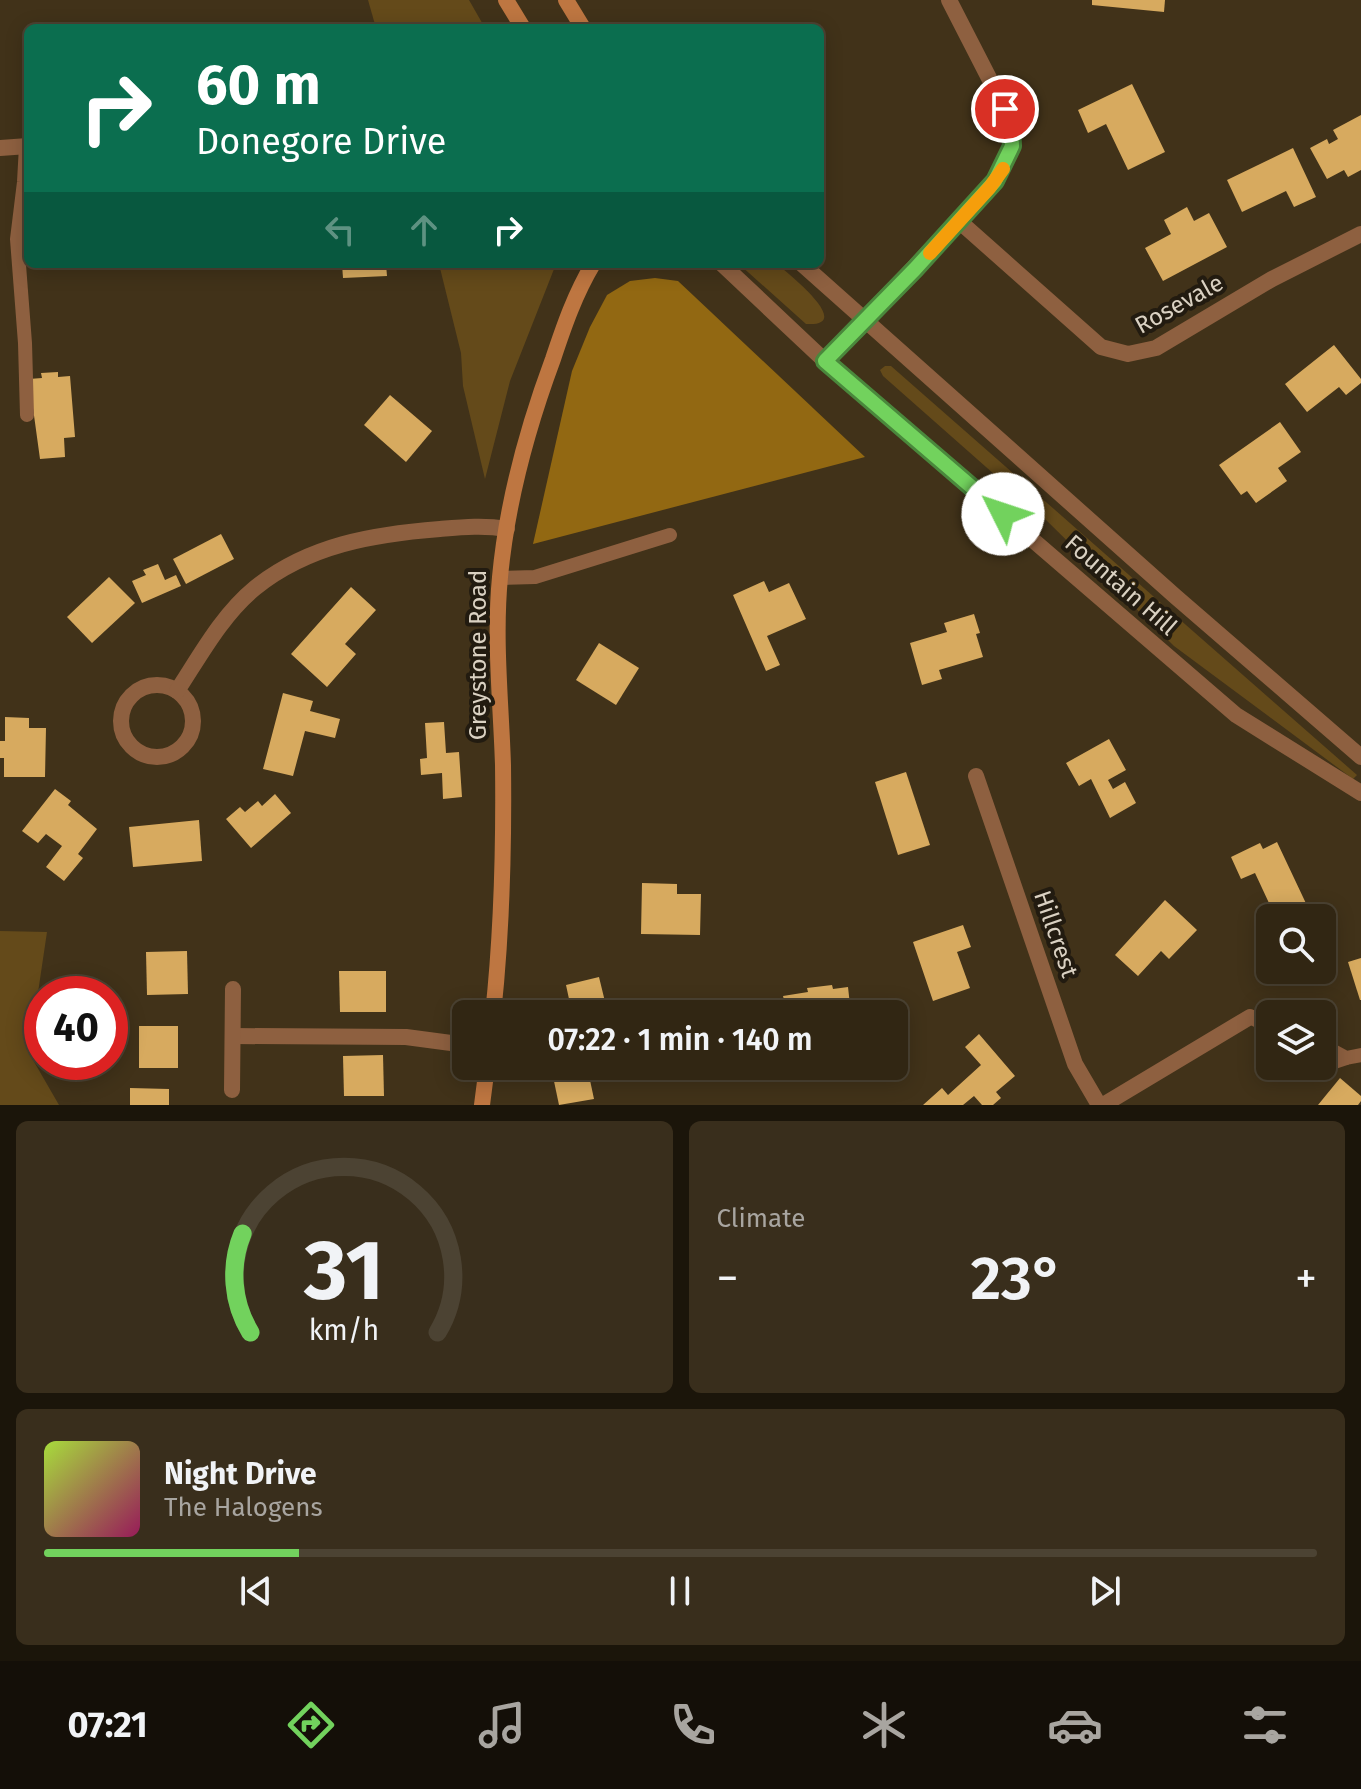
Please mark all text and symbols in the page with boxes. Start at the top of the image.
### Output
text: 60 m [196,52,321,119]
icon: right [64,56,168,160]
pin [971,75,1039,143]
icon: arrive [983,87,1027,131]
text: Donegore Drive [196,120,447,164]
icon: left [318,208,362,252]
icon: ahead [402,208,446,252]
icon: right [486,208,530,252]
street label: Rosevale [1130,268,1228,340]
position arrow [961,472,1045,556]
street label: Fountain Hill [1059,529,1183,641]
street label: Greystone Road [464,570,492,740]
street label: Hillcrest [1028,887,1084,981]
map controls [1256,904,1336,1080]
button: search [1256,904,1336,984]
speed limit sign: 40 [24,976,128,1080]
button: layers [1256,1000,1336,1080]
text: 07:22 · 1 min · 140 m [547,1022,813,1058]
text: Climate [717,1203,805,1234]
text: 31 [303,1221,384,1321]
text: 23° [970,1243,1063,1315]
text: − [717,1252,739,1305]
text: + [1295,1252,1317,1305]
text: km/h [309,1313,380,1348]
text: Night Drive [164,1456,317,1492]
text: The Halogens [164,1492,323,1523]
icon: previous [234,1569,278,1613]
icon: pause [658,1569,702,1613]
icon: next [1083,1569,1127,1613]
icon: directions [283,1697,339,1753]
icon: music [474,1697,530,1753]
icon: phone [665,1697,721,1753]
icon: climate [856,1697,912,1753]
icon: car [1047,1697,1103,1753]
icon: filters [1237,1697,1293,1753]
text: 07:21 [67,1703,148,1747]

